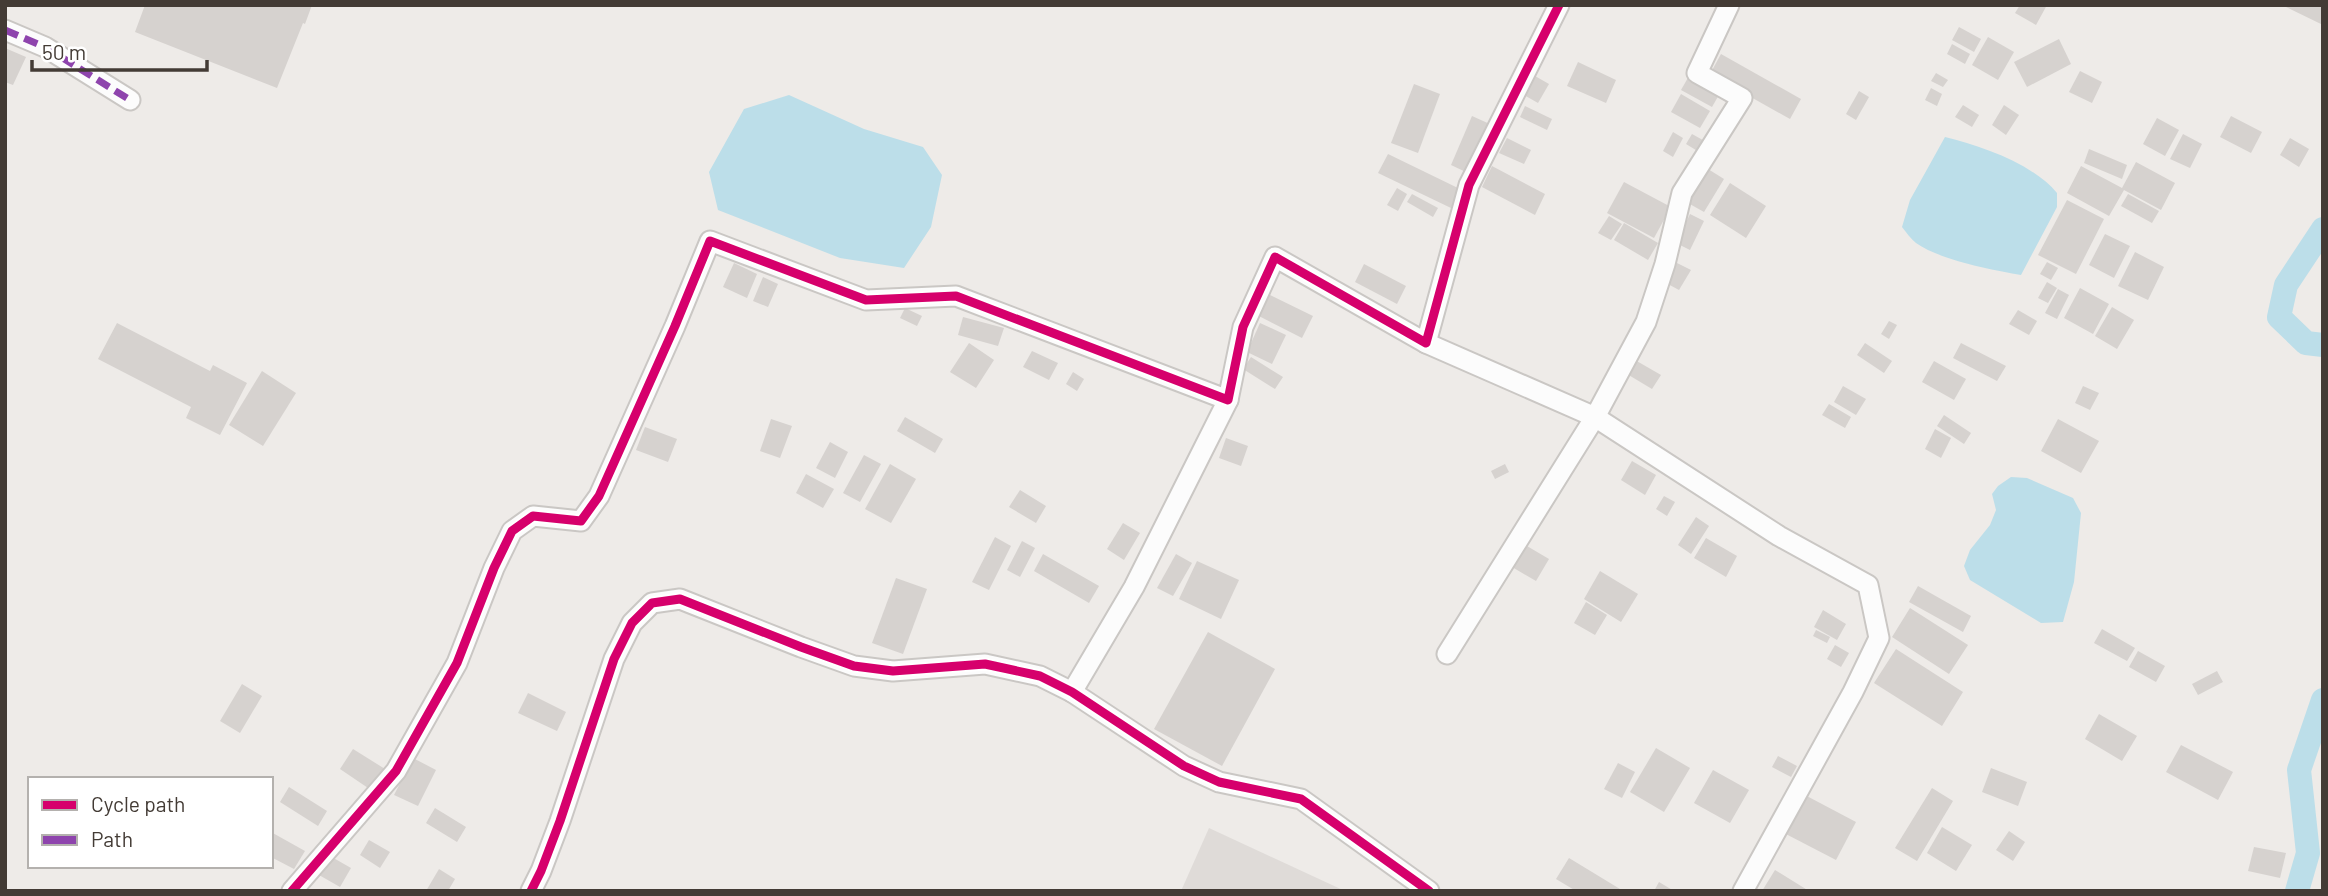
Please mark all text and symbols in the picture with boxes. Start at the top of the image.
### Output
scale bar [32,28,206,72]
text: 50 m [42,39,86,64]
legend [28,777,273,868]
text: Cycle path [91,791,185,816]
text: Path [91,826,133,851]

